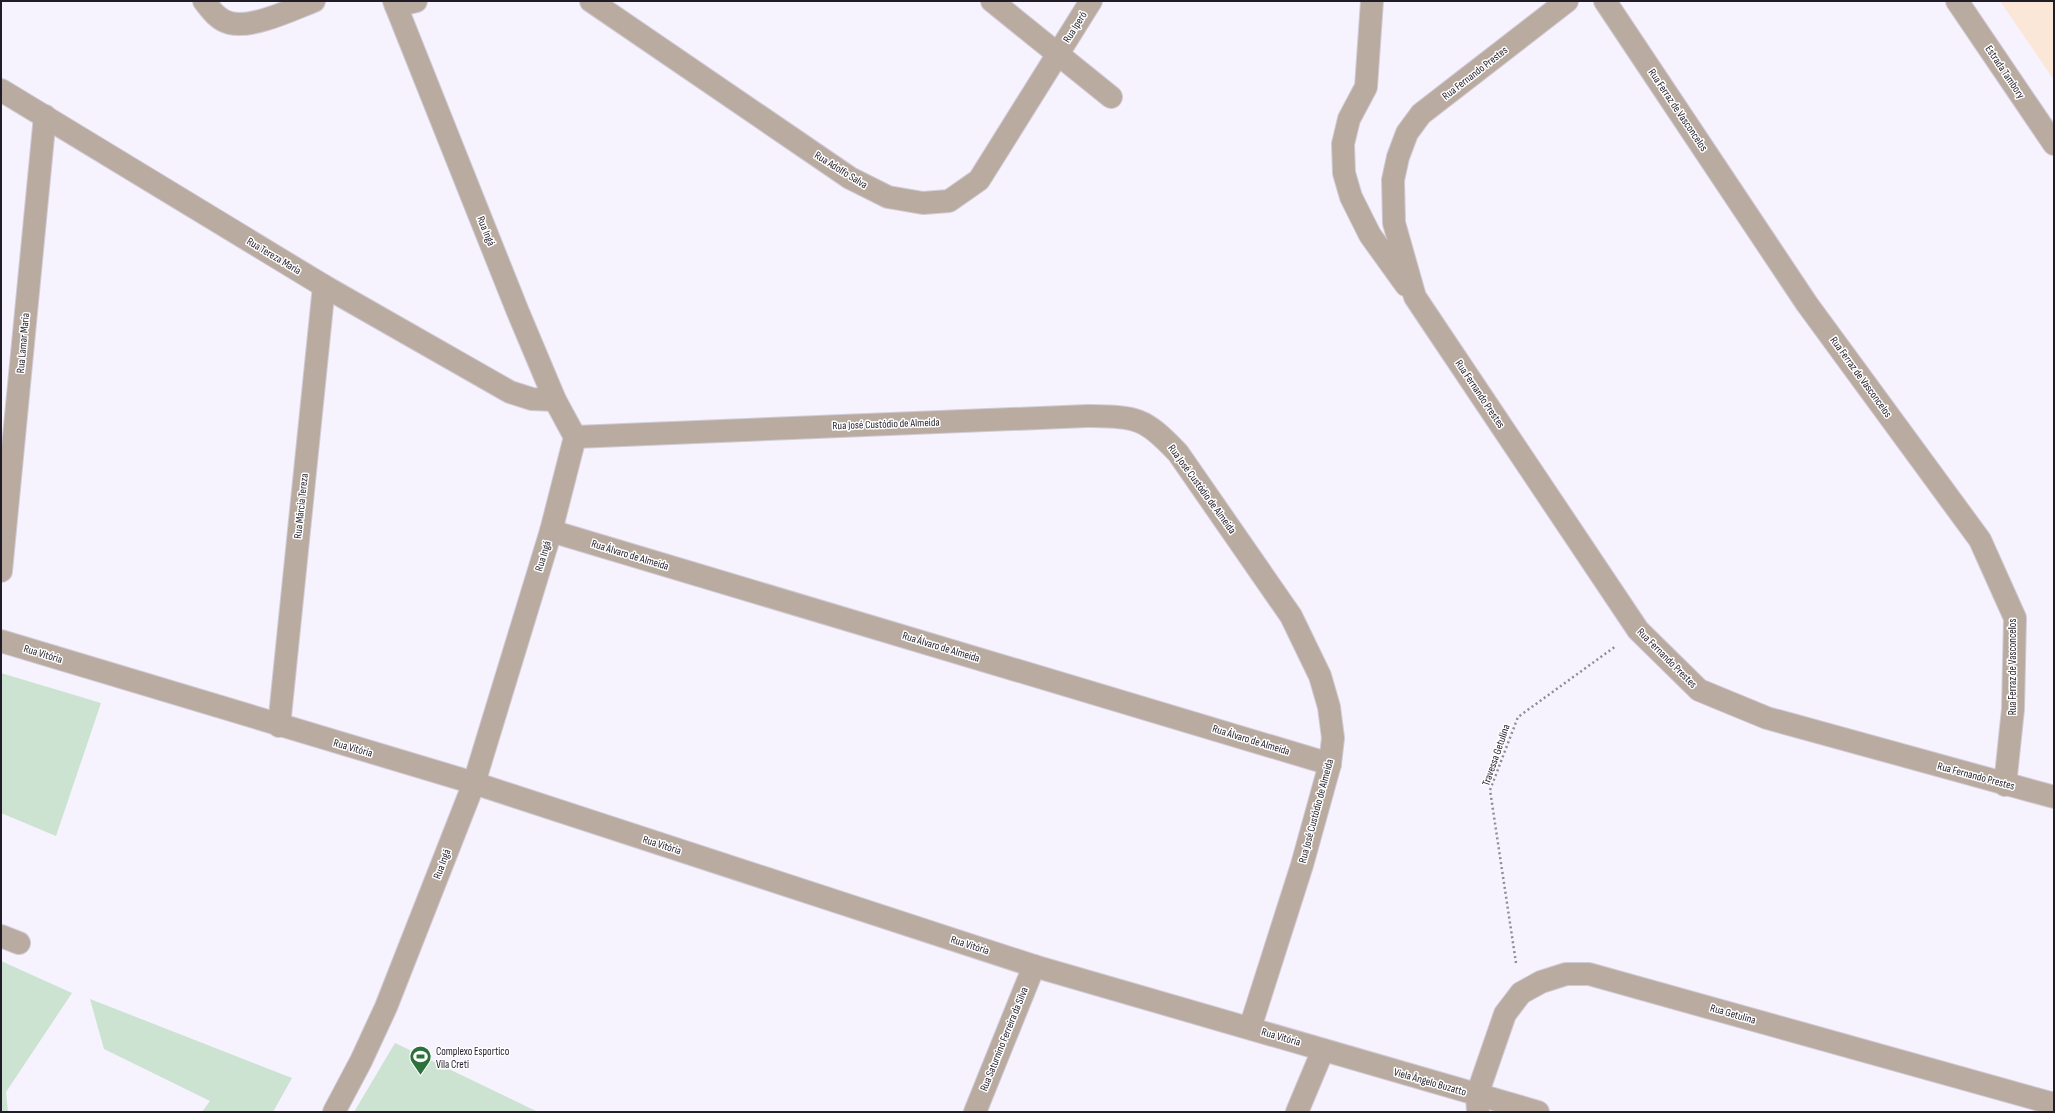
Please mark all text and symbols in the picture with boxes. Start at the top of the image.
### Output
street label: Rua Iperó [1060,9,1090,45]
street label: Rua Fernando Prestes [1440,43,1510,103]
street label: Estrada Tambory [1982,43,2028,102]
street label: Rua Ferraz de Vasconcelos [1646,66,1710,154]
street label: Rua Adolfo Salva [812,149,870,191]
street label: Rua Ingá [474,214,498,248]
street label: Rua Tereza Maria [244,235,304,277]
street label: Rua Lamar Maria [14,312,32,374]
street label: Rua Ferraz de Vasconcelos [1827,334,1895,420]
street label: Rua Fernando Prestes [1452,357,1508,431]
street label: Rua José Custódio de Almeida [832,416,940,432]
street label: Rua José Custódio de Almeida [1165,442,1239,536]
street label: Rua Márcia Tereza [291,473,311,539]
street label: Rua Álvaro de Almeida [590,537,670,573]
street label: Rua Ingá [532,539,554,573]
street label: Rua Ferraz de Vasconcelos [2006,619,2019,715]
street label: Rua Fernando Prestes [1634,625,1700,691]
street label: Rua Álvaro de Almeida [901,629,981,665]
street label: Rua Vitória [22,642,64,666]
street label: Rua Álvaro de Almeida [1211,722,1291,758]
street label: Travessa Getulina [1479,723,1513,787]
street label: Rua Vitória [332,736,374,760]
street label: Rua José Custódio de Almeida [1296,758,1336,864]
street label: Rua Fernando Prestes [1936,759,2016,793]
street label: Rua Vitória [641,833,683,857]
street label: Rua Ingá [430,847,454,881]
street label: Rua Vitória [949,933,991,957]
street label: Rua Saturnino Ferreira da Silva [977,985,1031,1093]
street label: Rua Getulina [1709,1001,1757,1027]
street label: Rua Vitória [1260,1025,1302,1049]
sports icon: Complexo Esportico Vila Creti [408,1044,434,1077]
place label: Complexo Esportico Vila Creti [436,1045,510,1071]
street label: Viela Ângelo Buzatto [1392,1065,1468,1099]

